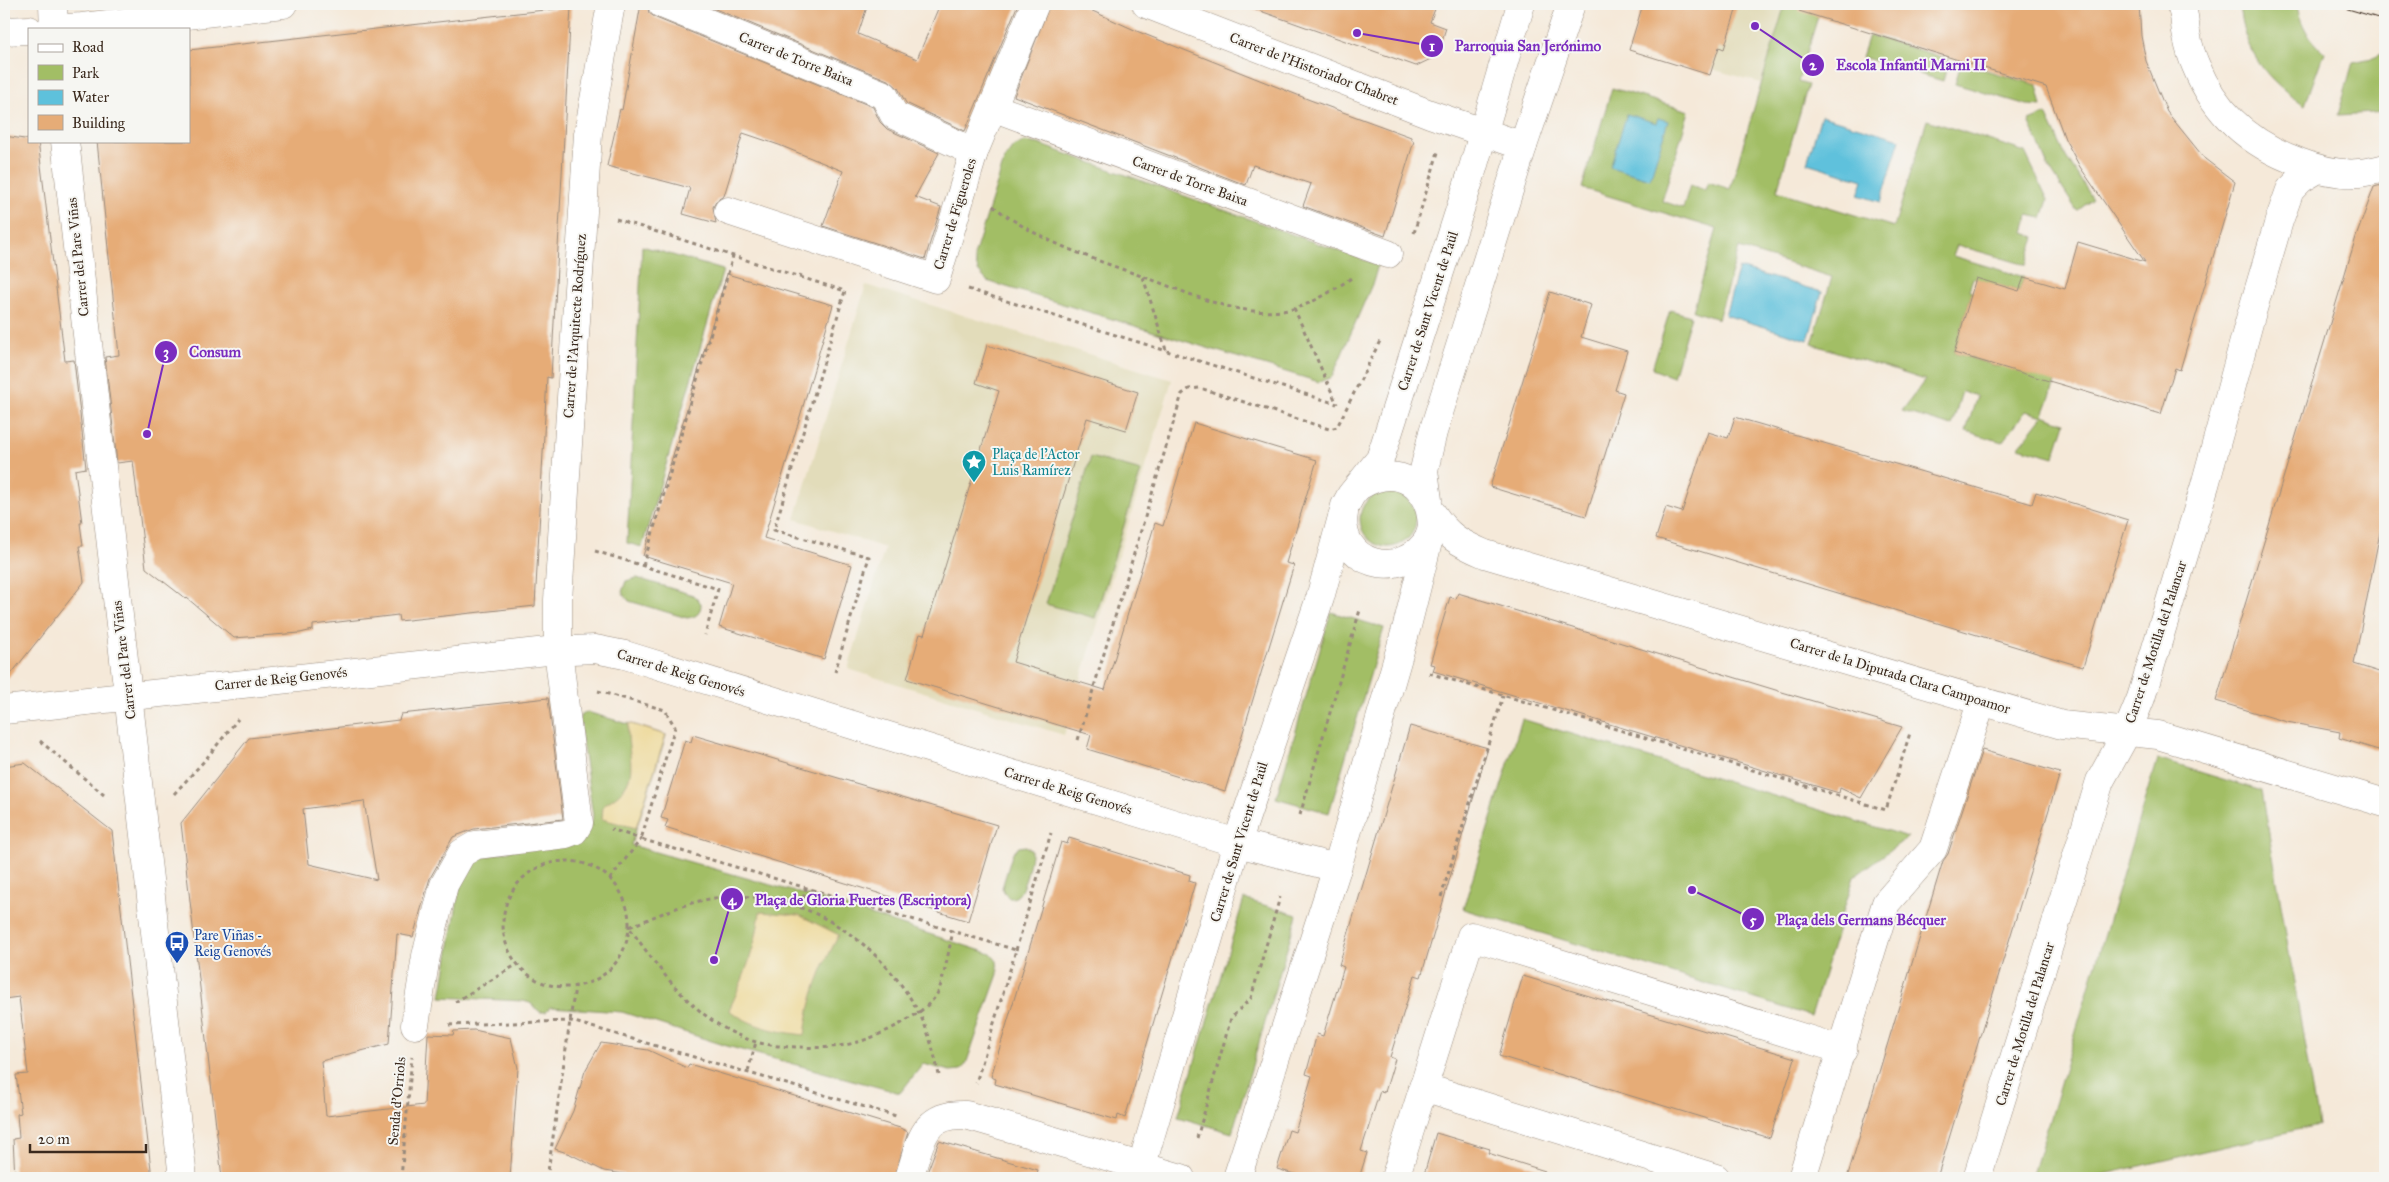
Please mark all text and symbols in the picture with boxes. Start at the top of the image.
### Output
legend [28,28,190,142]
street label: Carrer de Torre Baixa [736,28,856,90]
street label: Carrer de l'Historiador Chabret [1227,29,1401,109]
callout: Parroquia San Jerónimo [1420,31,1611,61]
text: 1 [1429,37,1435,55]
text: Parroquia San Jerónimo [1455,37,1602,56]
text: Road [72,38,104,56]
callout: Escola Infantil Marni II [1801,50,1996,80]
text: 2 [1809,56,1817,74]
text: Escola Infantil Marni II [1836,56,1987,74]
text: Park [72,64,99,82]
text: Water [72,88,109,106]
text: Building [72,114,126,132]
street label: Carrer de Torre Baixa [1130,152,1250,210]
street label: Carrer de Figueroles [930,156,980,272]
street label: Carrer del Pare Viñas [63,197,93,317]
street label: Carrer de Sant Vicent de Paül [1394,229,1462,393]
street label: Carrer de l'Arquitecte Rodríguez [560,233,591,419]
callout: Consum [154,337,251,367]
text: 3 [163,343,169,362]
text: Consum [189,343,241,361]
place label: Plaça de l'Actor Luis Ramírez [992,446,1080,479]
place icon: Plaça de l'Actor Luis Ramírez [961,449,987,483]
street label: Carrer de Motilla del Palancar [2122,558,2191,726]
street label: Carrer del Pare Viñas [108,600,140,720]
street label: Carrer de la Diputada Clara Campoamor [1788,634,2013,718]
street label: Carrer de Reig Genovés [615,645,747,701]
street label: Carrer de Reig Genovés [214,664,348,694]
street label: Carrer de Sant Vicent de Paül [1206,760,1272,924]
street label: Carrer de Reig Genovés [1002,763,1134,819]
callout: Plaça de Gloria Fuertes (Escriptora) [719,884,981,914]
text: 4 [728,891,737,910]
text: Plaça de Gloria Fuertes (Escriptora) [755,891,971,910]
callout: Plaça dels Germans Bécquer [1741,904,1955,934]
text: 5 [1750,911,1757,929]
text: Plaça dels Germans Bécquer [1776,911,1946,930]
place label: Pare Viñas - Reig Genovés [194,927,271,960]
bus stop icon: Pare Viñas - Reig Genovés [164,930,190,964]
street label: Carrer de Motilla del Palancar [1992,939,2058,1108]
street label: Senda d'Orriols [385,1056,409,1146]
scale bar [30,1122,146,1154]
text: 20 m [38,1130,70,1148]

